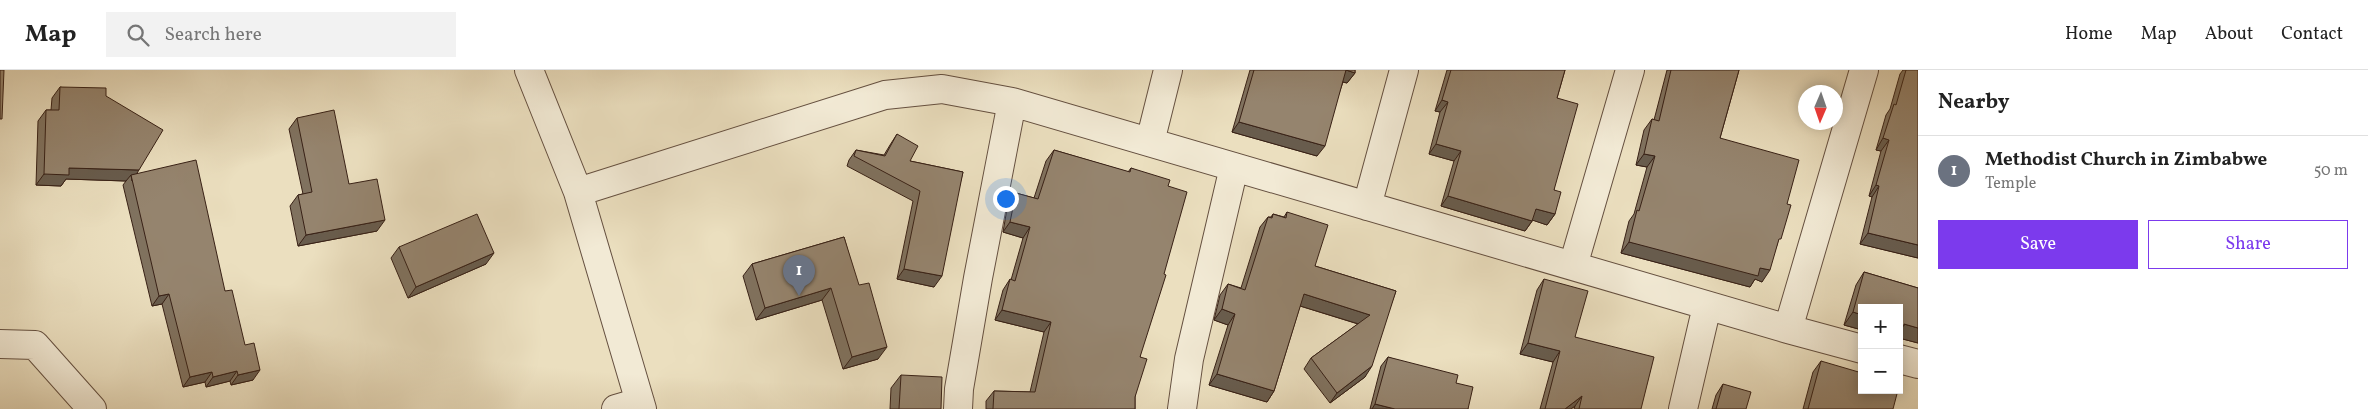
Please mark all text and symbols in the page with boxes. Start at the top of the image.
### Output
search box [106,12,456,57]
text: Map [25,18,76,52]
icon: search [124,21,152,49]
text: Search here [164,22,262,48]
text: Home [2065,22,2113,47]
text: Map [2141,22,2177,47]
text: About [2205,22,2253,47]
text: Contact [2281,22,2343,47]
north arrow [1798,85,1843,130]
text: Nearby [1938,88,2009,117]
text: Methodist Church in Zimbabwe [1985,147,2267,173]
text: 1 [1951,160,1957,182]
text: 50 m [2314,160,2348,182]
text: Temple [1985,173,2036,195]
your location [993,186,1019,212]
button: Save [1938,220,2138,269]
button: Share [2148,220,2348,269]
pin: 1 [783,255,815,296]
map controls [1858,304,1903,394]
button: + [1858,304,1903,349]
button: − [1858,349,1903,394]

